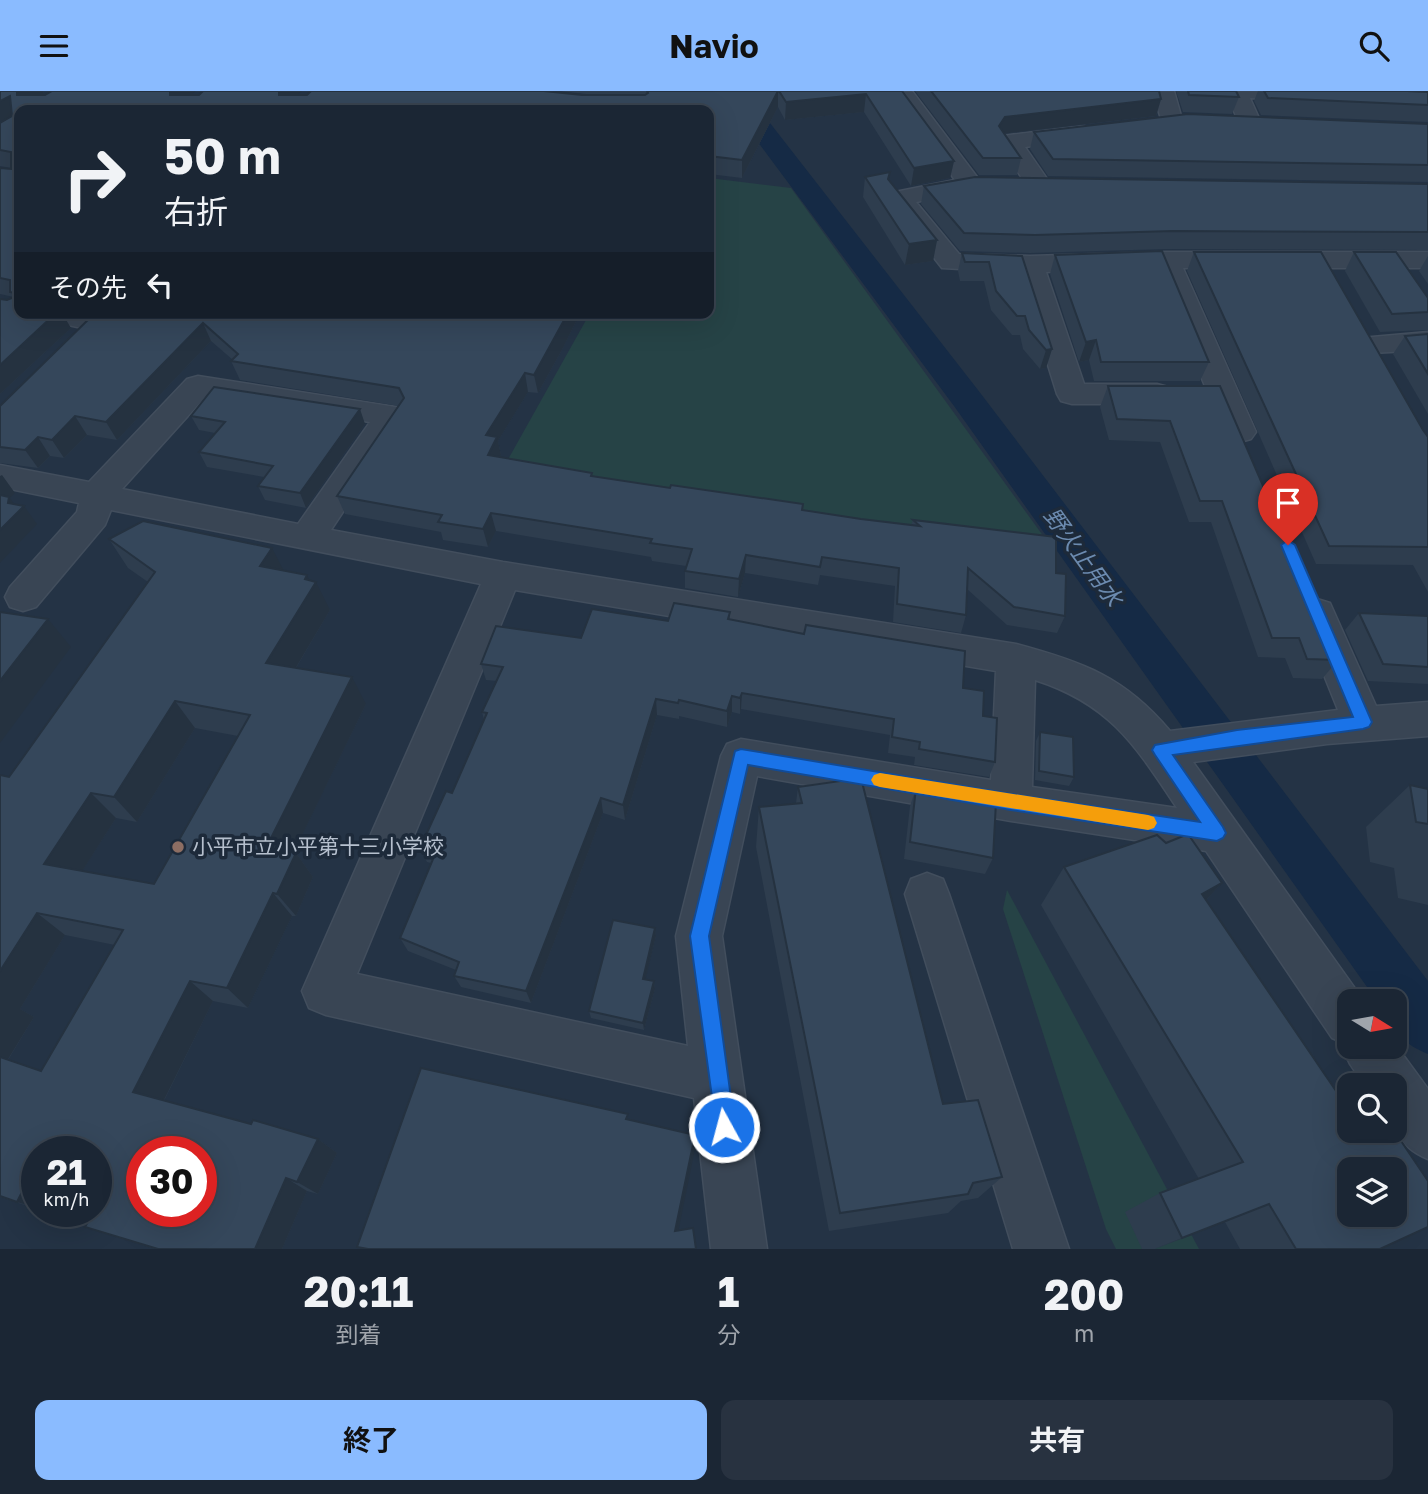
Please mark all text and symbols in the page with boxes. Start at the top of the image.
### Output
icon: menu [35,27,73,65]
text: Navio [669,27,759,65]
icon: search [1355,27,1393,65]
text: 50 m [164,126,281,185]
icon: right [49,133,140,224]
text: 右折 [164,192,228,230]
icon: left [141,266,179,304]
text: その先 [49,272,127,303]
pin [1258,473,1318,545]
icon: arrive [1269,484,1307,522]
water label: 野火止用水 [1039,502,1131,614]
place label: 小平市立小平第十三小学校 [192,833,444,859]
marker: 小平市立小平第十三小学校 [170,839,186,855]
north arrow [1337,989,1407,1059]
map controls [1337,989,1407,1227]
button: search [1337,1073,1407,1143]
position arrow [687,1090,761,1164]
speed limit sign: 30 [126,1136,217,1227]
text: 21 [47,1151,86,1193]
button: layers [1337,1157,1407,1227]
text: km/h [44,1188,89,1210]
text: 20:11 [304,1266,413,1316]
text: 1 [718,1266,740,1316]
text: 200 [1044,1269,1124,1319]
text: m [1074,1319,1094,1347]
text: 到着 [336,1320,382,1348]
text: 分 [717,1320,740,1348]
button: 終了 [35,1400,707,1480]
button: 共有 [721,1400,1393,1480]

